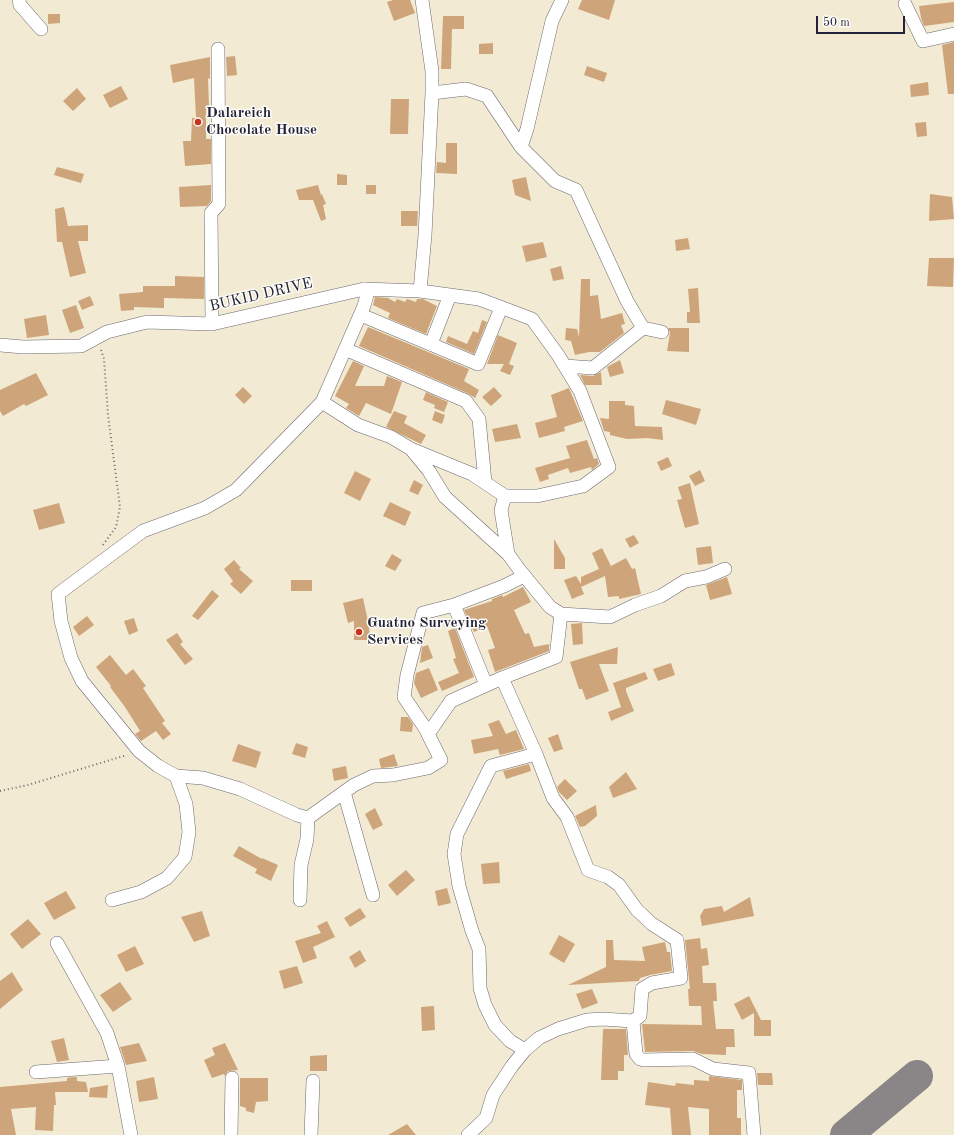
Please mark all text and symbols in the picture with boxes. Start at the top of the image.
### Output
scale bar [818,8,907,34]
text: 50 m [823,17,850,29]
place label: Dalareich Chocolate House [206,104,317,139]
marker: Dalareich Chocolate House [193,117,203,127]
street label: BUKID DRIVE [208,274,314,316]
place label: Guatno Surveying Services [367,614,486,649]
marker: Guatno Surveying Services [354,627,364,637]

